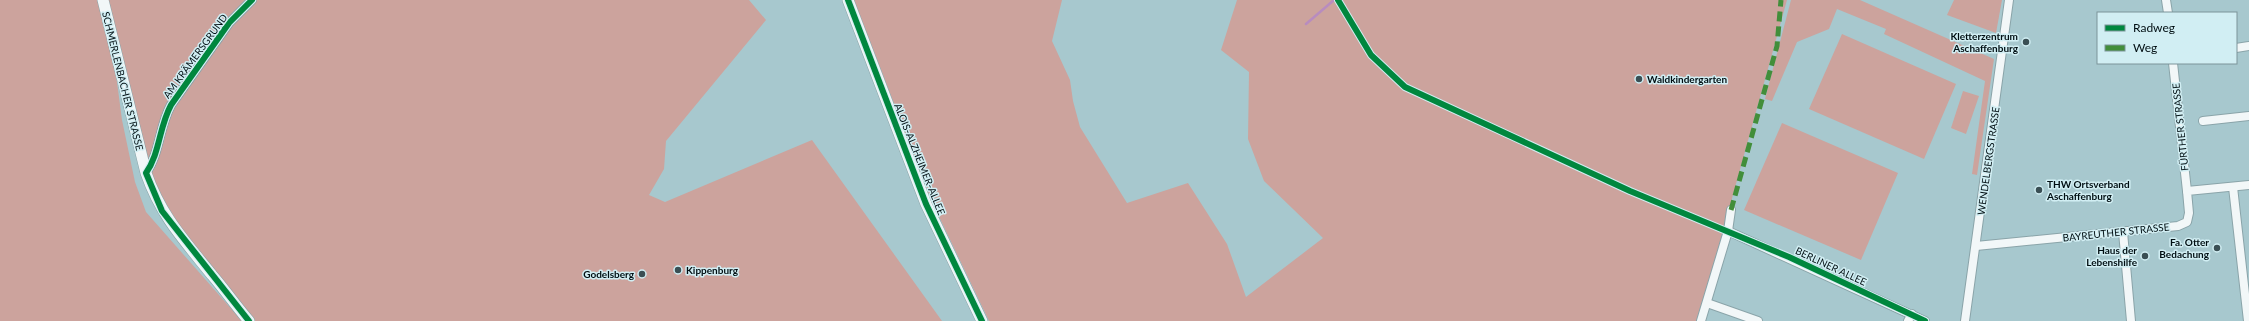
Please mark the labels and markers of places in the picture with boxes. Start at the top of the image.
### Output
place label: Kletterzentrum Aschaffenburg [1950,30,2019,54]
marker: Kletterzentrum Aschaffenburg [2021,37,2031,47]
place label: Waldkindergarten [1647,73,1727,85]
marker: Waldkindergarten [1634,74,1644,84]
place label: THW Ortsverband Aschaffenburg [2046,178,2130,202]
marker: THW Ortsverband Aschaffenburg [2034,185,2044,195]
place label: Fa. Otter Bedachung [2159,236,2210,260]
marker: Fa. Otter Bedachung [2212,243,2222,253]
place label: Haus der Lebenshilfe [2086,244,2138,268]
marker: Haus der Lebenshilfe [2140,251,2150,261]
place label: Kippenburg [686,264,739,276]
marker: Kippenburg [673,265,683,275]
place label: Godelsberg [583,268,635,280]
marker: Godelsberg [637,269,647,279]

